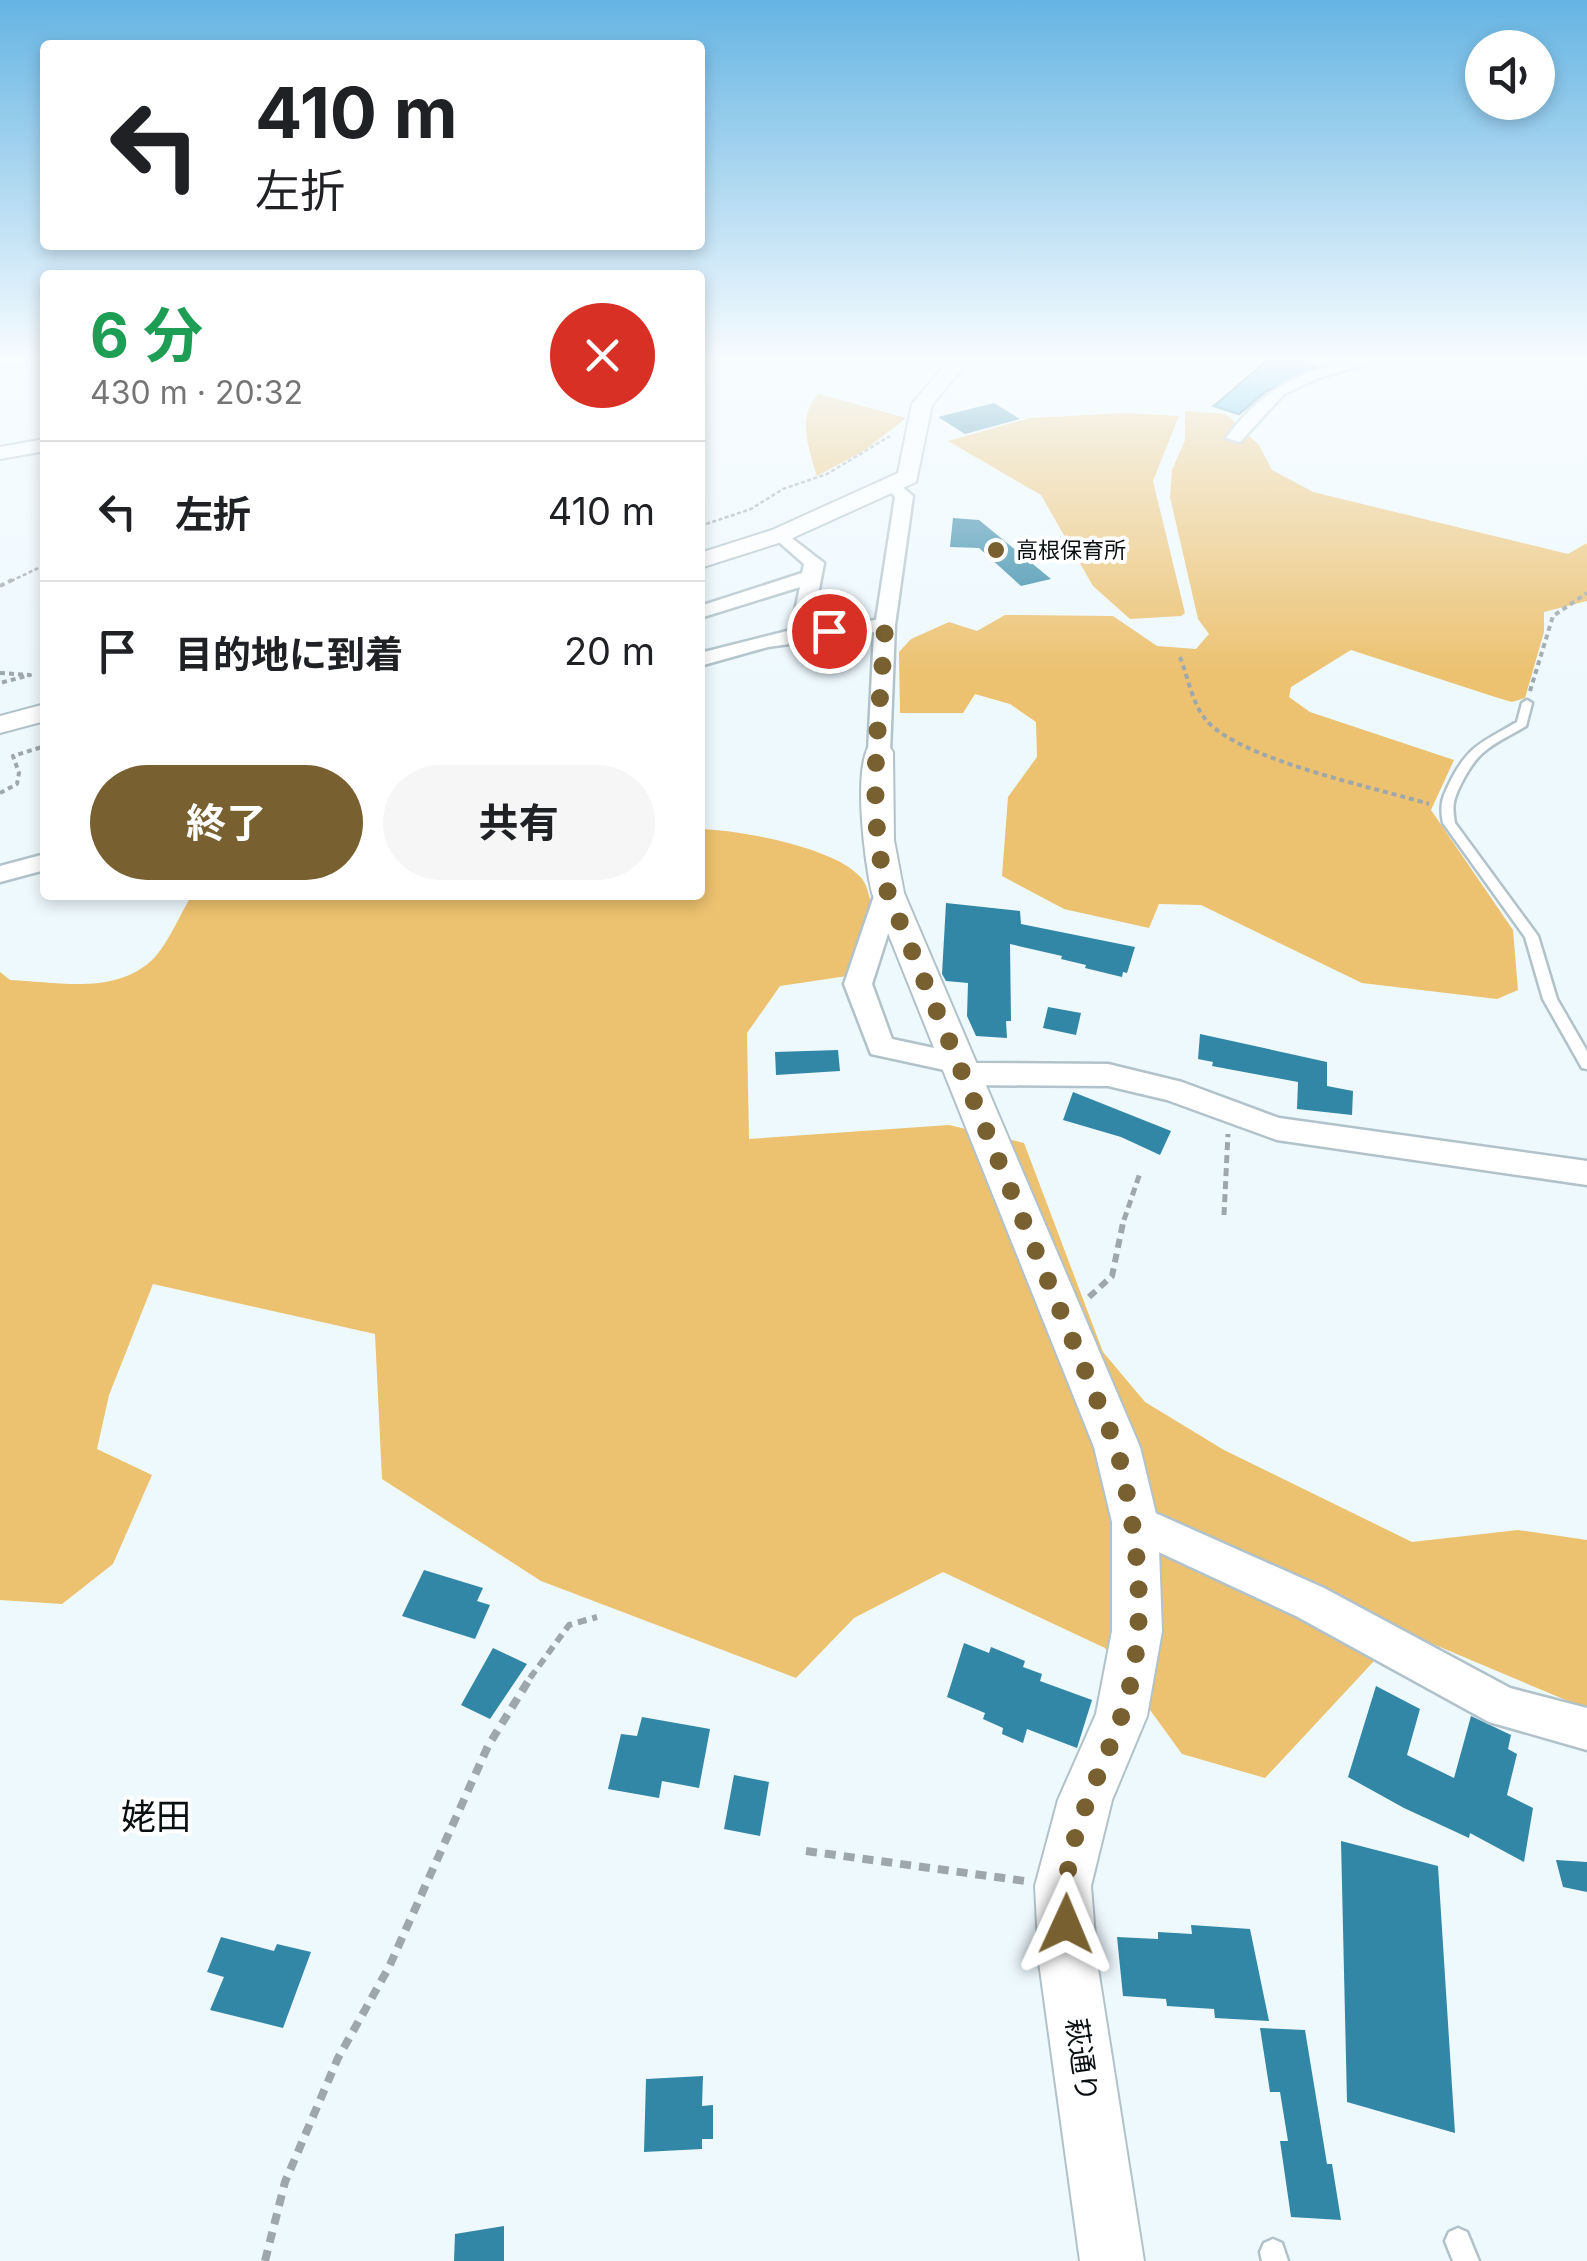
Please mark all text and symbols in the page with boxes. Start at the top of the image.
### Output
map controls [1465,30,1555,120]
button: sound [1465,30,1555,120]
text: 410 m [255,70,458,155]
icon: left [90,80,220,210]
text: 左折 [255,163,345,218]
text: 6 分 [90,299,203,371]
button: close [550,303,655,408]
text: 430 m · 20:32 [90,373,303,412]
icon: left [90,484,145,539]
text: 410 m [548,488,655,534]
text: 左折 [175,491,251,537]
place label: 高根保育所 [1016,537,1126,563]
marker: 高根保育所 [985,539,1007,561]
pin [787,589,872,674]
icon: arrive [802,604,857,659]
icon: arrive [90,624,145,679]
text: 20 m [564,628,655,674]
text: 目的地に到着 [175,631,403,677]
button: 終了 [90,765,363,880]
button: 共有 [383,765,655,880]
district label: 姥田 [121,1795,191,1837]
position arrow [1014,1872,1118,1976]
street label: 萩通り [1059,2016,1105,2104]

